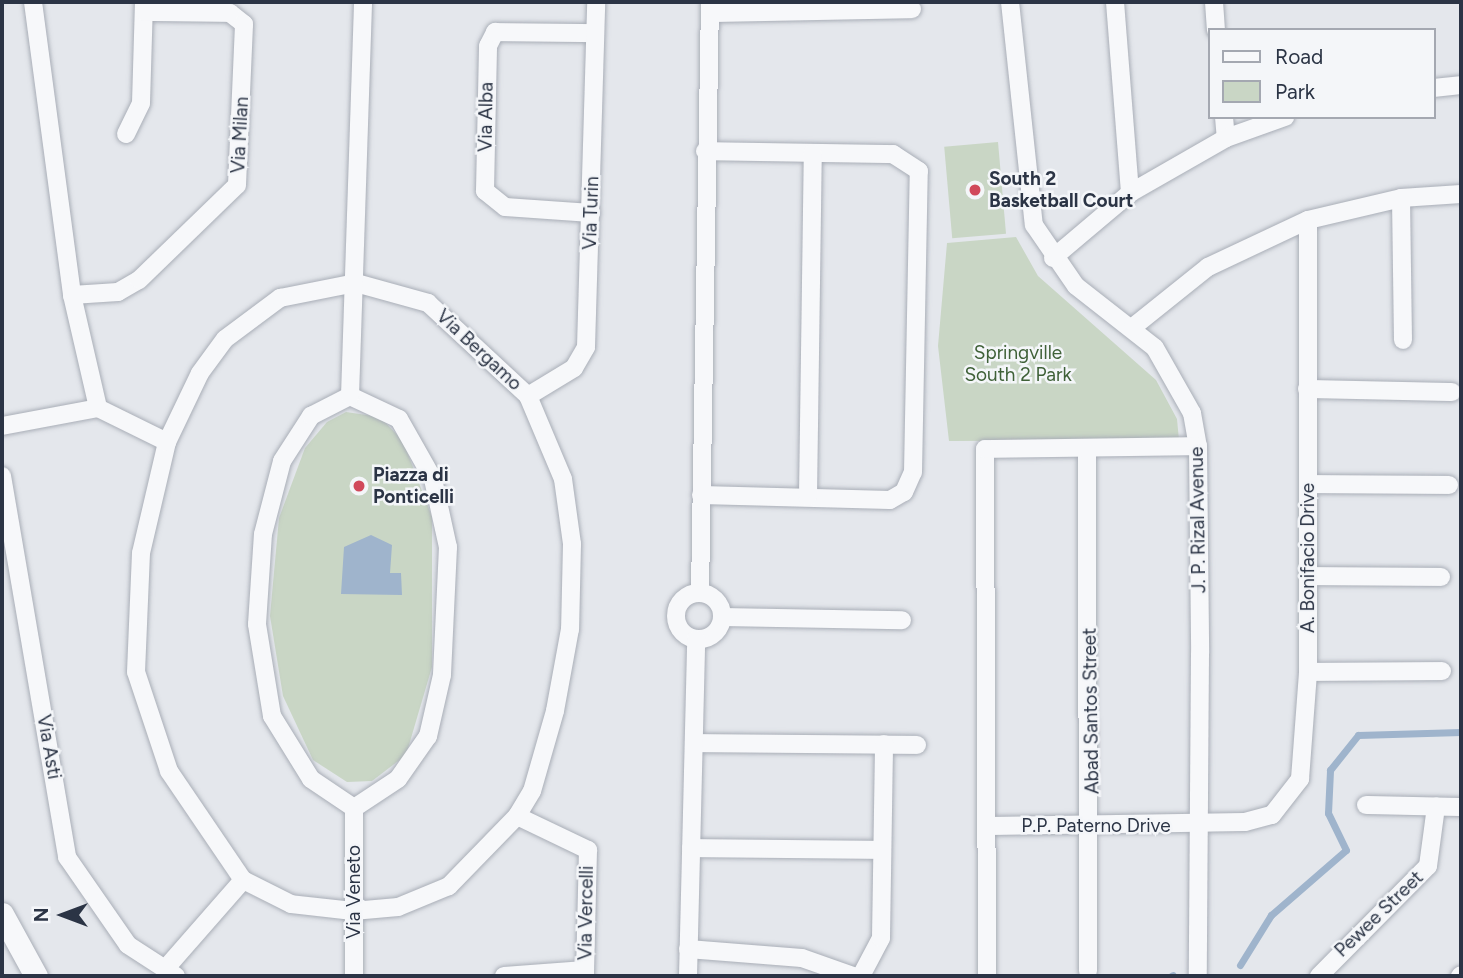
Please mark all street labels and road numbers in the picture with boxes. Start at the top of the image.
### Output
street label: Via Alba [474,82,498,152]
street label: Via Milan [227,96,253,174]
street label: Via Turin [578,176,604,250]
street label: Via Bergamo [432,305,526,395]
street label: J. P. Rizal Avenue [1185,447,1211,593]
street label: A. Bonifacio Drive [1297,483,1319,633]
street label: Abad Santos Street [1078,628,1104,794]
street label: Via Asti [32,713,66,781]
street label: P.P. Paterno Drive [1021,815,1171,837]
street label: Via Veneto [343,845,365,939]
street label: Via Vercelli [574,866,598,960]
street label: Pewee Street [1330,866,1428,962]

